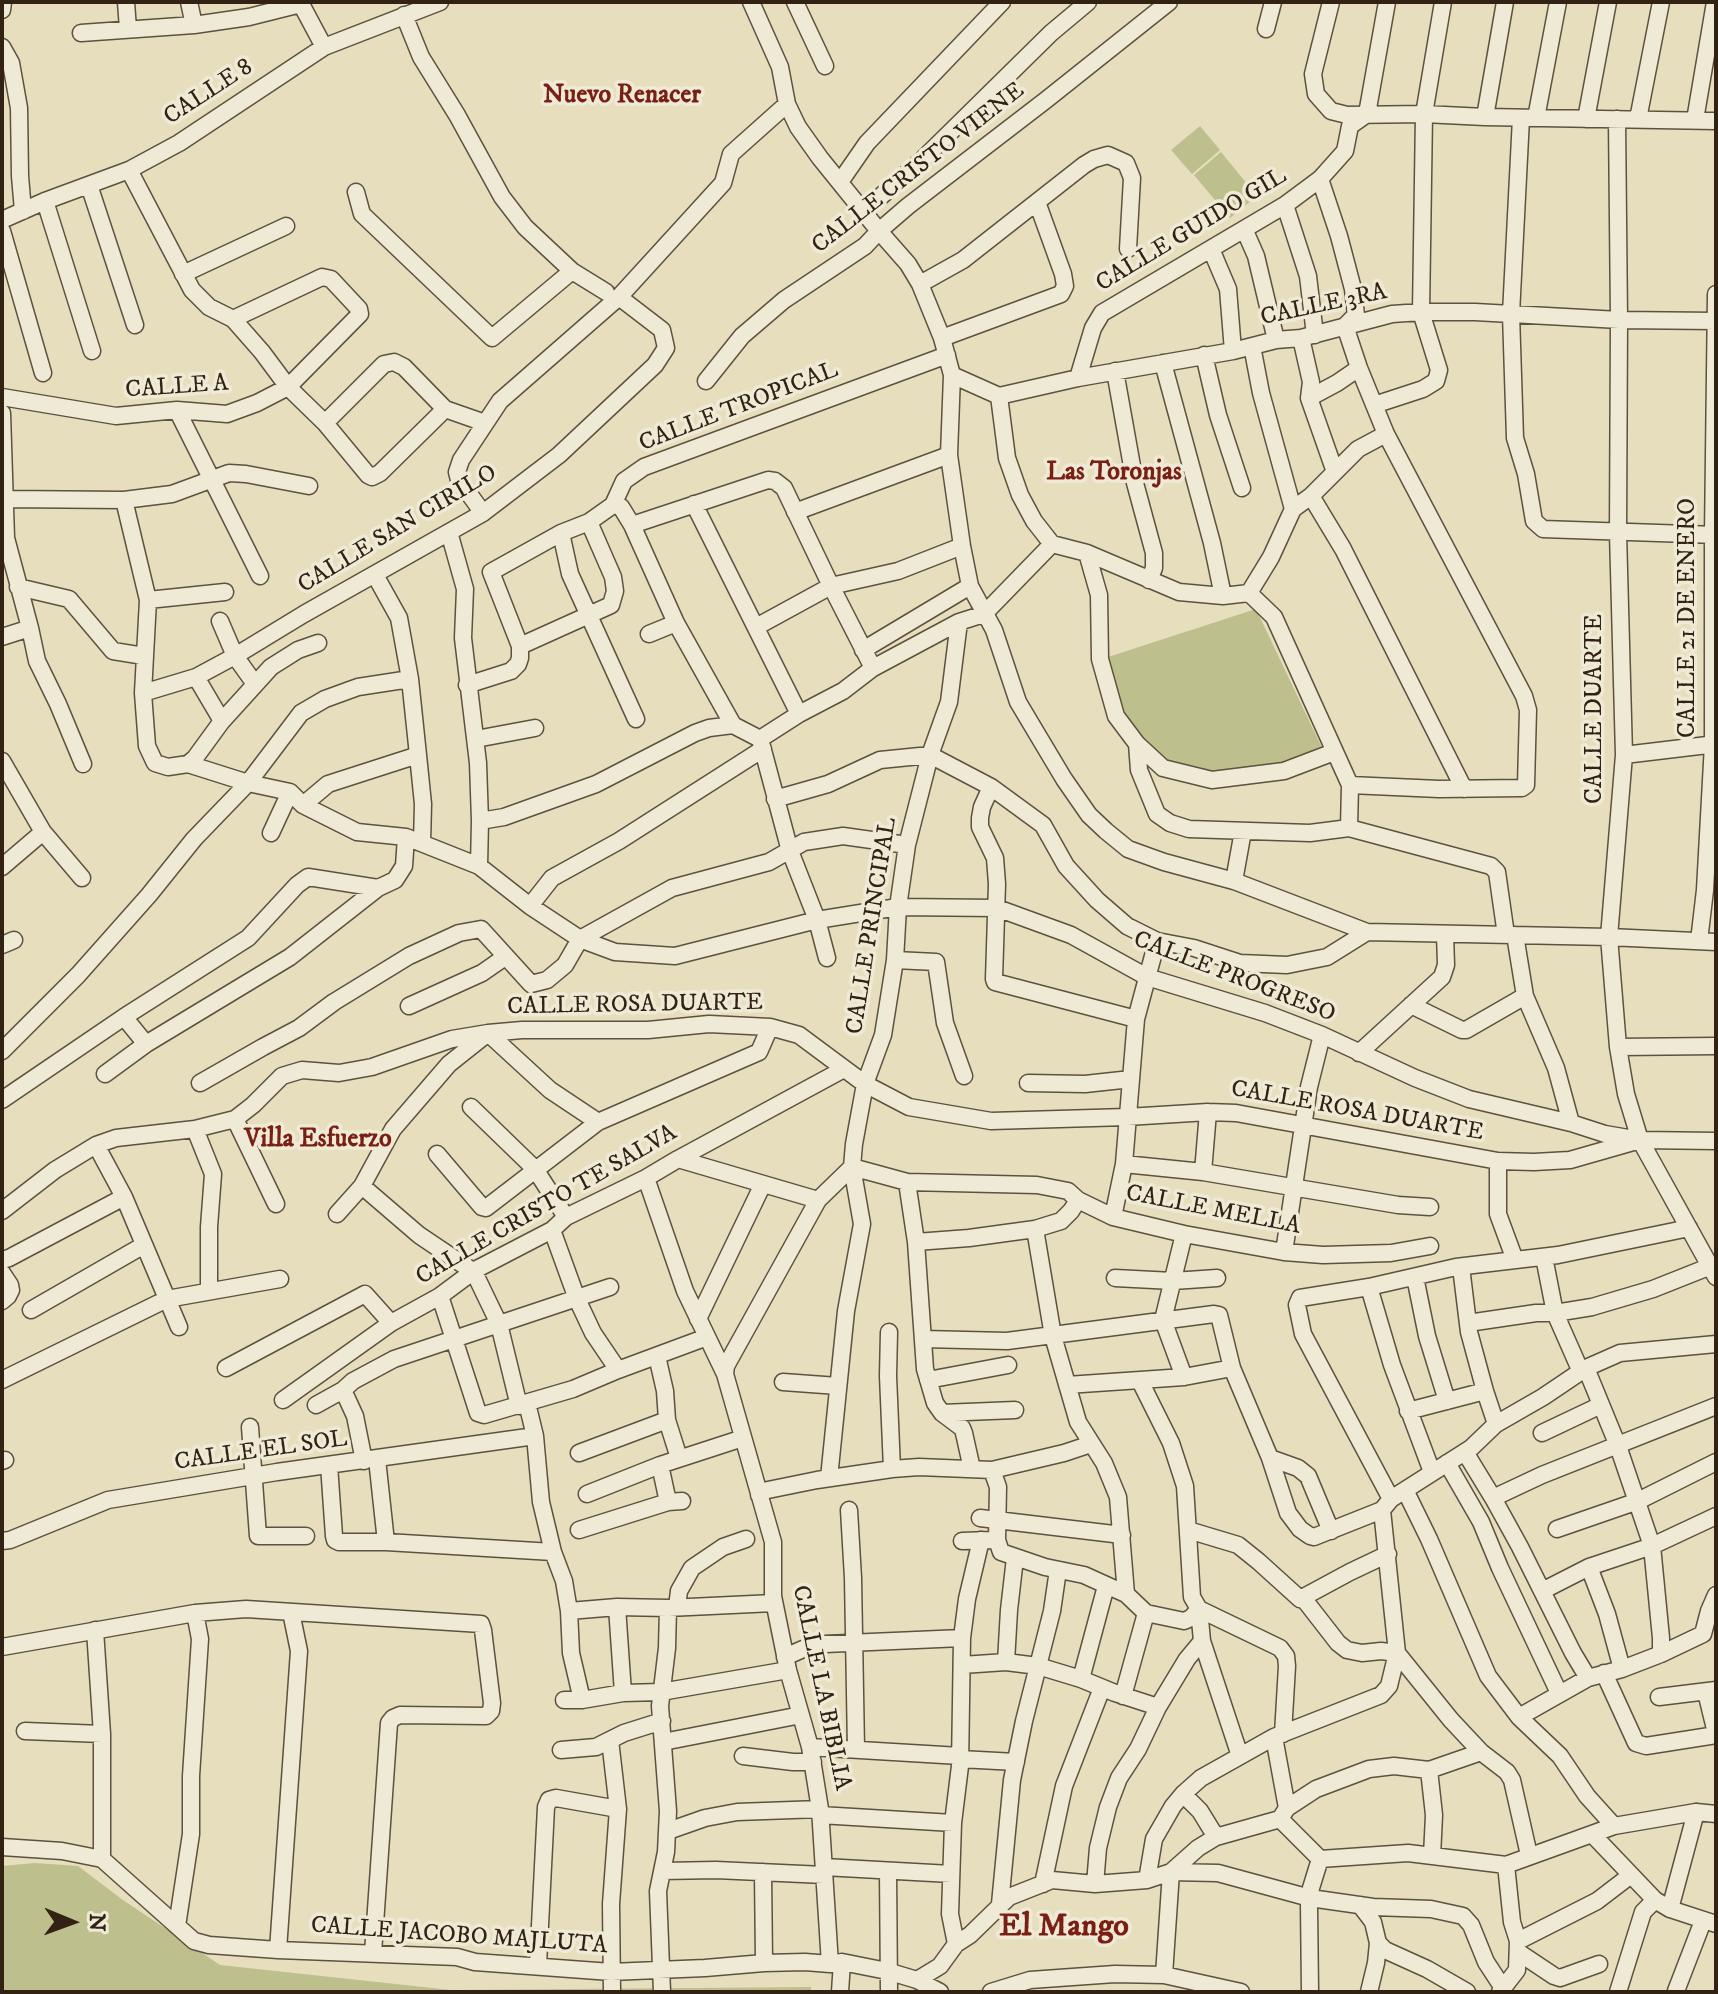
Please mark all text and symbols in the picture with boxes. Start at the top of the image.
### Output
street label: CALLE 8 [159,54,259,132]
street label: CALLE CRISTO VIENE [807,77,1031,261]
district label: Nuevo Renacer [543,81,701,113]
street label: CALLE GUIDO GIL [1091,163,1293,299]
street label: CALLE 3RA [1258,279,1390,333]
street label: CALLE TROPICAL [635,357,843,459]
street label: CALLE A [124,370,230,406]
district label: Las Toronjas [1046,458,1182,490]
street label: CALLE SAN CIRILO [293,459,503,601]
street label: CALLE 21 DE ENERO [1675,498,1703,738]
street label: CALLE DUARTE [1582,614,1610,804]
street label: CALLE PRINCIPAL [842,816,904,1036]
street label: CALLE PROGRESO [1129,926,1339,1030]
street label: CALLE ROSA DUARTE [507,989,763,1023]
street label: CALLE ROSA DUARTE [1228,1076,1486,1148]
street label: CALLE CRISTO TE SALVA [412,1119,682,1293]
district label: Villa Esfuerzo [244,1125,392,1157]
street label: CALLE MELLA [1123,1180,1303,1242]
street label: CALLE EL SOL [173,1426,349,1478]
street label: CALLE LA BIBLIA [784,1583,856,1793]
north arrow [32,1882,112,1962]
district label: El Mango [999,1909,1129,1947]
street label: CALLE JACOBO MAJLUTA [310,1912,608,1962]
text: N [83,1913,110,1932]

